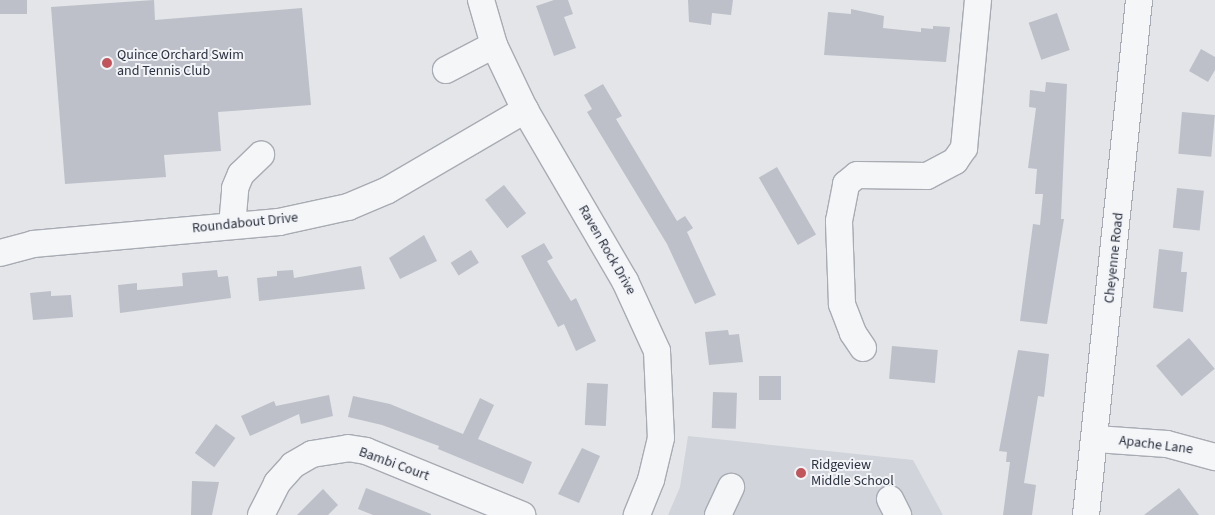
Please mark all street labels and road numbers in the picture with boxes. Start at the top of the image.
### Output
street label: Raven Rock Drive [575,202,639,298]
street label: Roundabout Drive [191,209,299,237]
street label: Cheyenne Road [1101,212,1127,304]
street label: Apache Lane [1118,432,1194,458]
street label: Bambi Court [357,444,431,484]

